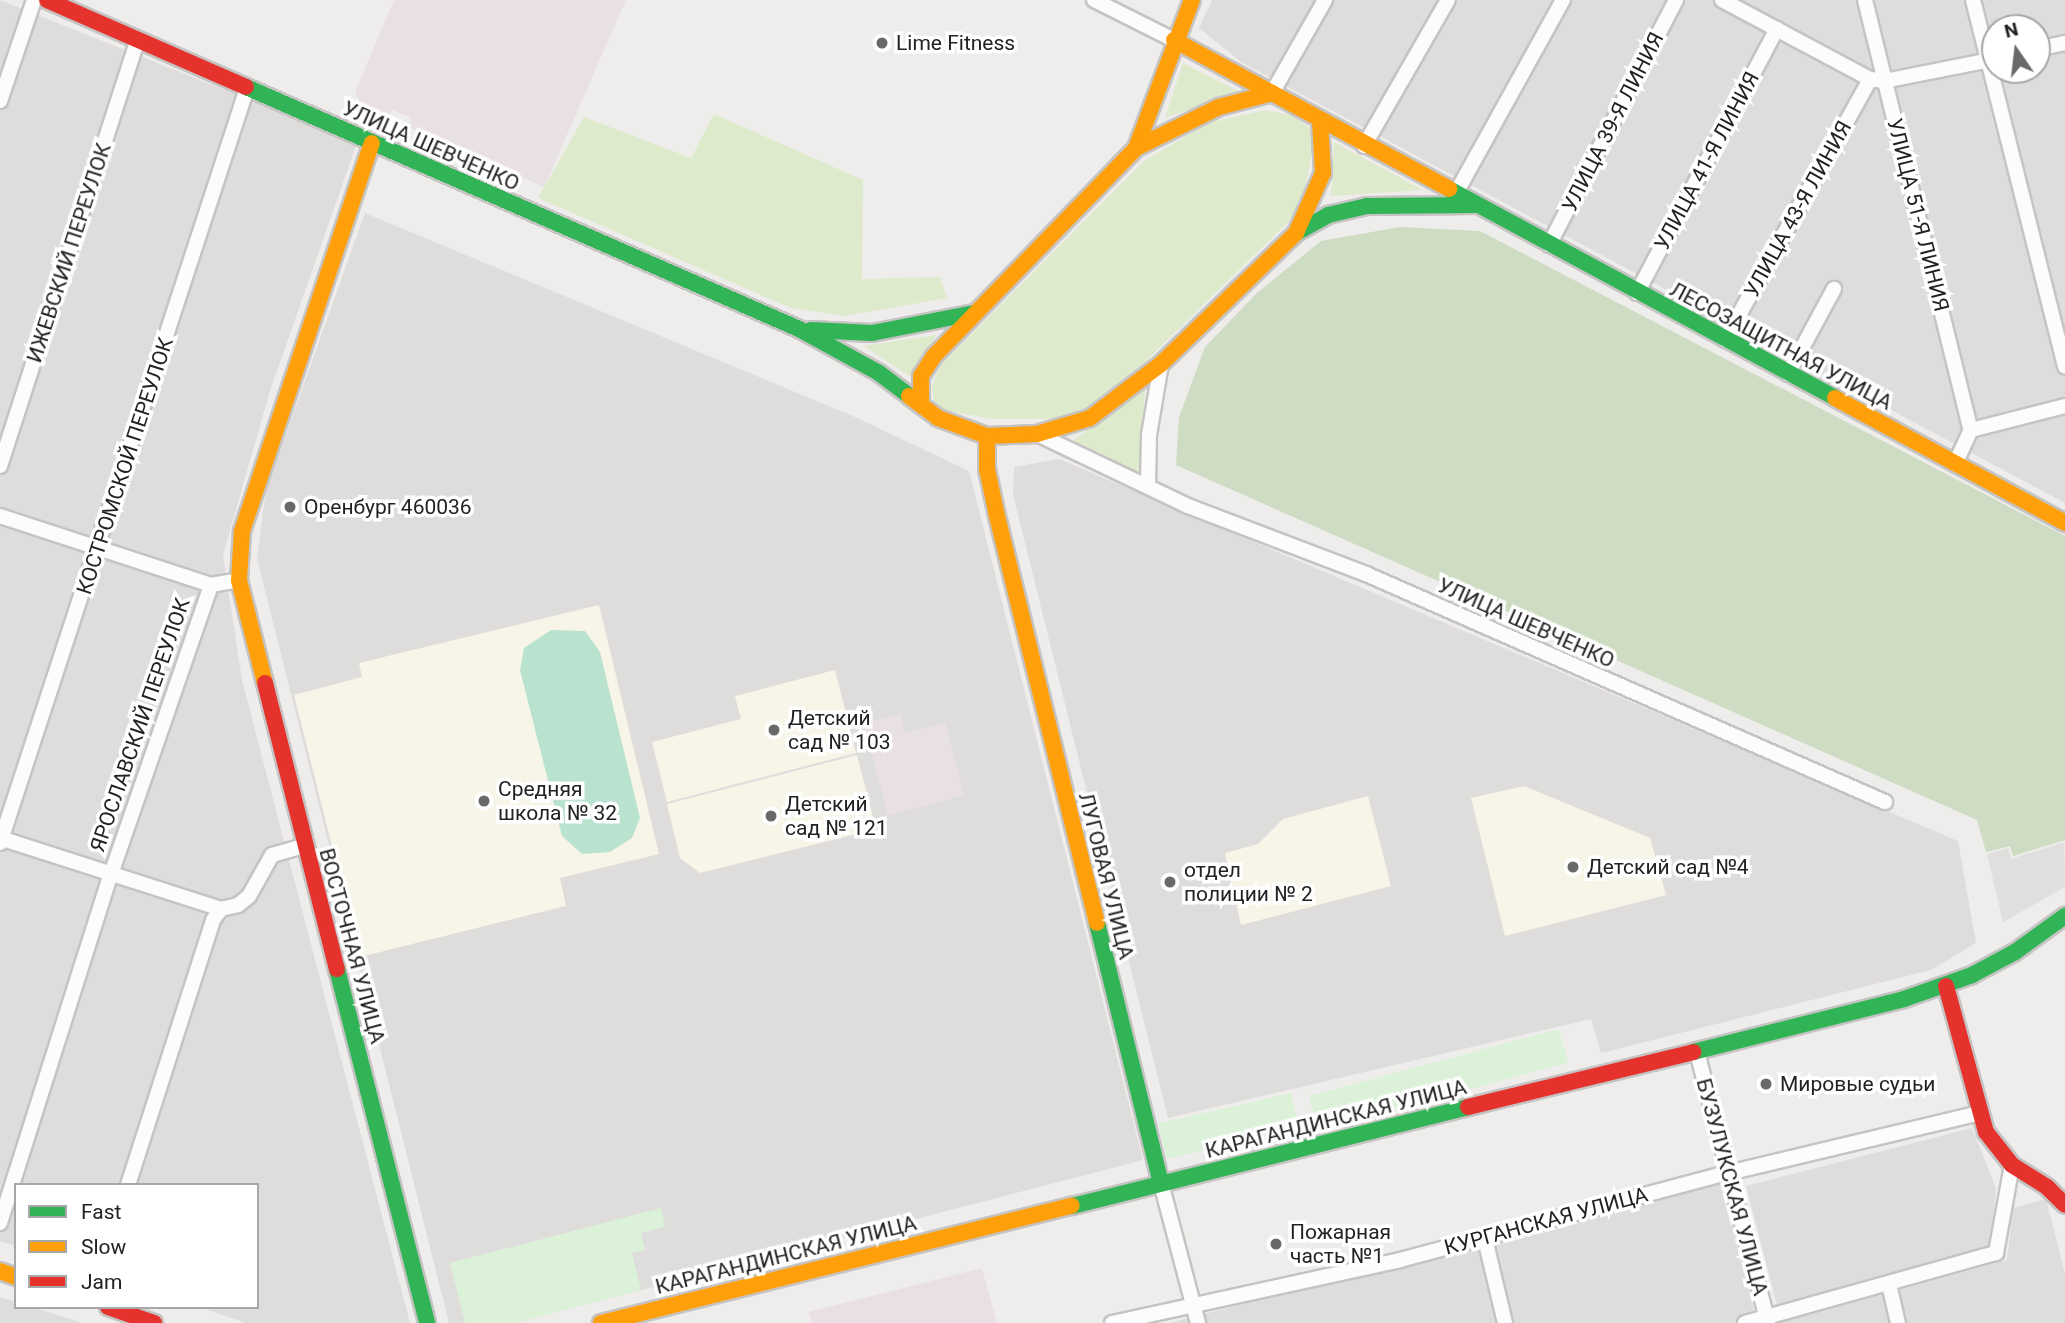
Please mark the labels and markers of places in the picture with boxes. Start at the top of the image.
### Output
place label: Lime Fitness [896,30,1015,56]
marker: Lime Fitness [874,35,890,51]
place label: Оренбург 460036 [304,494,472,520]
marker: Оренбург 460036 [282,499,298,515]
place label: Детский сад № 103 [788,705,891,755]
marker: Детский сад № 103 [766,722,782,738]
place label: Средняя школа № 32 [498,776,617,826]
place label: Детский сад № 121 [785,791,888,841]
marker: Средняя школа № 32 [476,793,492,809]
marker: Детский сад № 121 [763,808,779,824]
place label: Детский сад №4 [1587,854,1749,880]
place label: отдел полиции № 2 [1184,857,1313,907]
marker: Детский сад №4 [1565,859,1581,875]
marker: отдел полиции № 2 [1162,874,1178,890]
place label: Мировые судьи [1780,1071,1935,1097]
marker: Мировые судьи [1758,1076,1774,1092]
place label: Пожарная часть №1 [1290,1219,1391,1269]
marker: Пожарная часть №1 [1268,1236,1284,1252]

